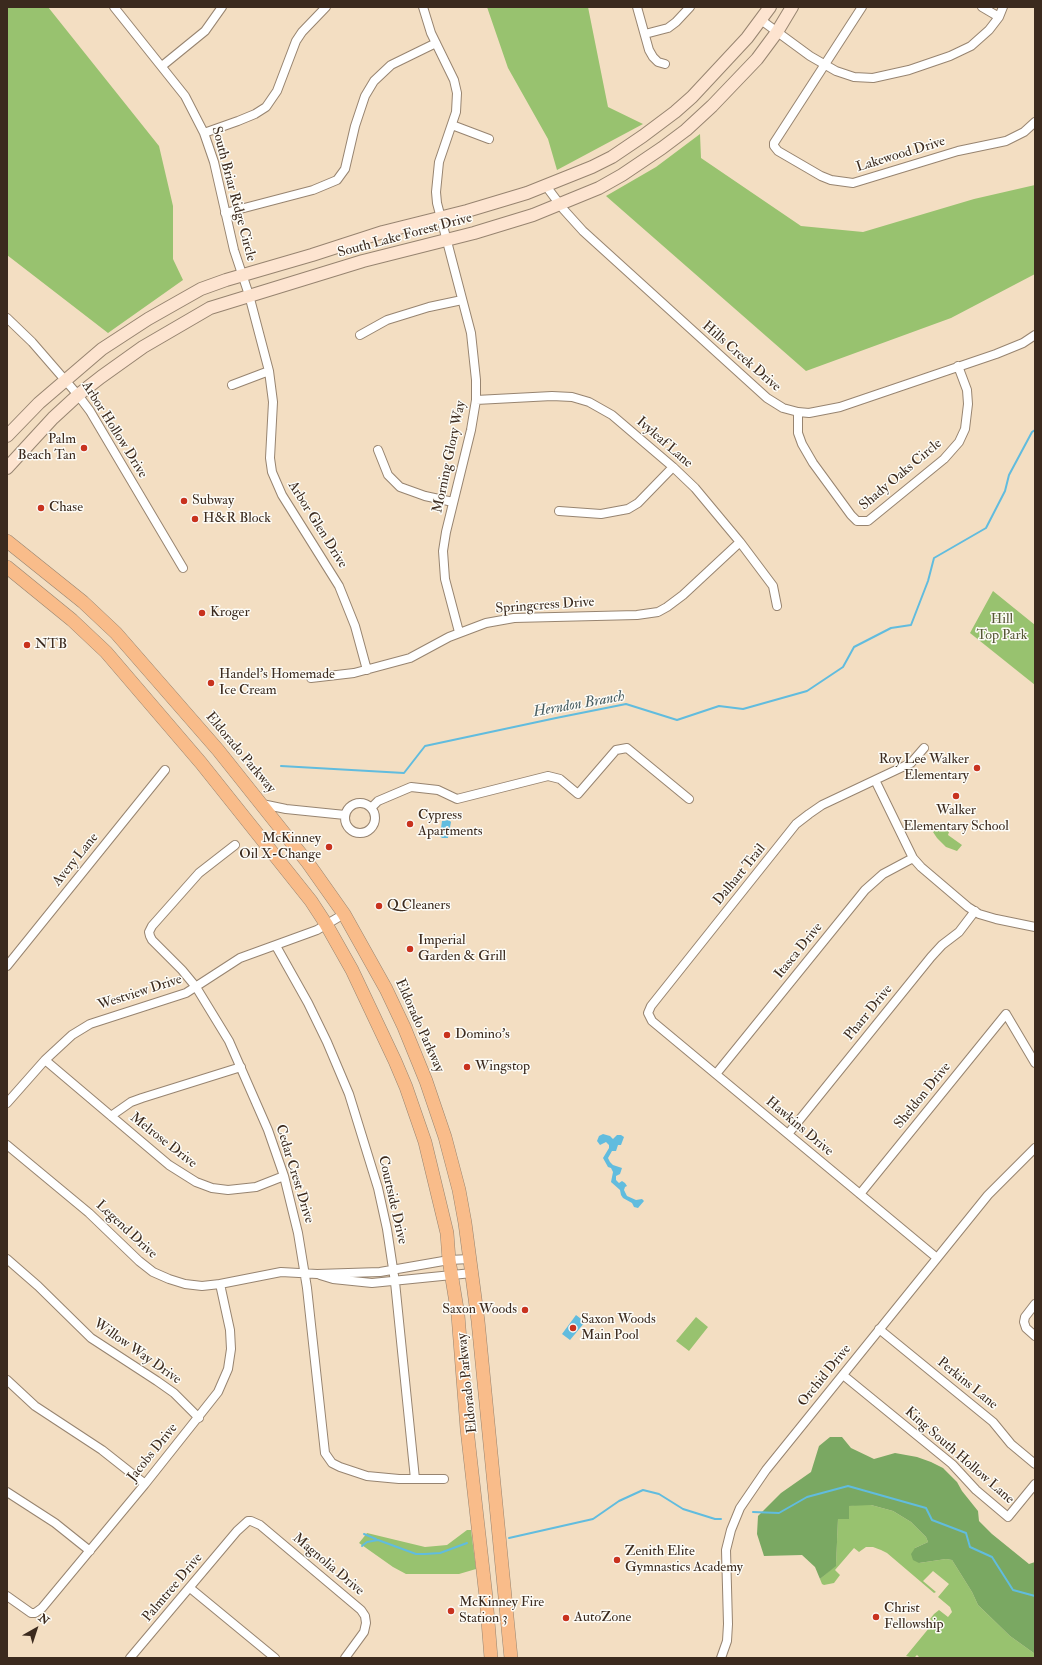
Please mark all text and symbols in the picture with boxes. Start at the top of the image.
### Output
street label: South Briar Ridge Circle [207,125,259,263]
street label: Lakewood Drive [854,133,948,177]
street label: South Lake Forest Drive [336,210,474,262]
street label: Hills Creek Drive [698,318,784,396]
street label: Arbor Hollow Drive [77,378,151,482]
street label: Morning Glory Way [430,399,470,515]
street label: Ivyleaf Lane [632,414,696,472]
place label: Palm Beach Tan [17,432,76,464]
street label: Shady Oaks Circle [856,436,946,514]
marker: Palm Beach Tan [79,443,89,453]
street label: Arbor Glen Drive [284,478,350,572]
place label: Subway [192,493,234,509]
marker: Subway [179,496,189,506]
place label: Chase [49,500,83,516]
marker: Chase [36,503,46,513]
place label: H&R Block [203,511,271,527]
marker: H&R Block [190,514,200,524]
street label: Springcress Drive [495,594,595,618]
place label: Kroger [210,605,250,621]
marker: Kroger [197,608,207,618]
park label: Hill Top Park [977,612,1027,644]
place label: NTB [35,637,67,653]
marker: NTB [22,640,32,650]
place label: Handel's Homemade Ice Cream [219,667,335,700]
marker: Handel's Homemade Ice Cream [206,678,216,688]
water label: Herndon Branch [532,688,626,722]
street label: Eldorado Parkway [201,709,279,797]
place label: Roy Lee Walker Elementary [879,752,969,784]
marker: Roy Lee Walker Elementary [972,763,982,773]
marker: Walker Elementary School [951,791,961,801]
place label: Walker Elementary School [903,803,1009,836]
place label: Cypress Apartments [418,808,483,840]
marker: Cypress Apartments [405,819,415,829]
street label: Avery Lane [49,830,103,890]
place label: McKinney Oil X-Change [239,831,321,864]
street label: Dalhart Trail [710,841,770,909]
marker: McKinney Oil X-Change [324,842,334,852]
place label: Q Cleaners [387,898,450,914]
marker: Q Cleaners [374,901,384,911]
street label: Itasca Drive [771,920,827,982]
place label: Imperial Garden & Grill [418,933,506,966]
marker: Imperial Garden & Grill [405,944,415,954]
street label: Westview Drive [96,972,184,1014]
street label: Eldorado Parkway [391,977,447,1075]
street label: Pharr Drive [841,982,897,1044]
place label: Domino's [455,1027,510,1043]
marker: Domino's [442,1030,452,1040]
place label: Wingstop [475,1059,530,1075]
street label: Sheldon Drive [891,1059,955,1133]
marker: Wingstop [462,1062,472,1072]
street label: Hawkins Drive [762,1094,836,1160]
street label: Melrose Drive [126,1110,200,1172]
street label: Cedar Crest Drive [271,1123,317,1225]
street label: Courtside Drive [374,1154,410,1246]
street label: Legend Drive [92,1197,160,1263]
place label: Saxon Woods [442,1302,517,1318]
marker: Saxon Woods [520,1305,530,1315]
place label: Saxon Woods Main Pool [581,1312,656,1344]
street label: Willow Way Drive [90,1316,184,1388]
marker: Saxon Woods Main Pool [568,1323,578,1333]
street label: Eldorado Parkway [454,1332,482,1434]
street label: Orchid Drive [795,1342,855,1410]
street label: Perkins Lane [933,1354,1001,1414]
street label: King South Hollow Lane [901,1404,1017,1508]
street label: Jacobs Drive [124,1420,182,1486]
street label: Magnolia Drive [289,1530,367,1600]
place label: Zenith Elite Gymnastics Academy [625,1544,743,1576]
street label: Palmtree Drive [139,1550,207,1626]
marker: Zenith Elite Gymnastics Academy [612,1555,622,1565]
place label: McKinney Fire Station 3 [459,1595,544,1628]
place label: Christ Fellowship [884,1601,944,1634]
marker: McKinney Fire Station 3 [446,1606,456,1616]
north arrow [16,1609,56,1649]
place label: AutoZone [574,1610,631,1626]
text: N [36,1611,52,1627]
marker: Christ Fellowship [871,1612,881,1622]
marker: AutoZone [561,1613,571,1623]

